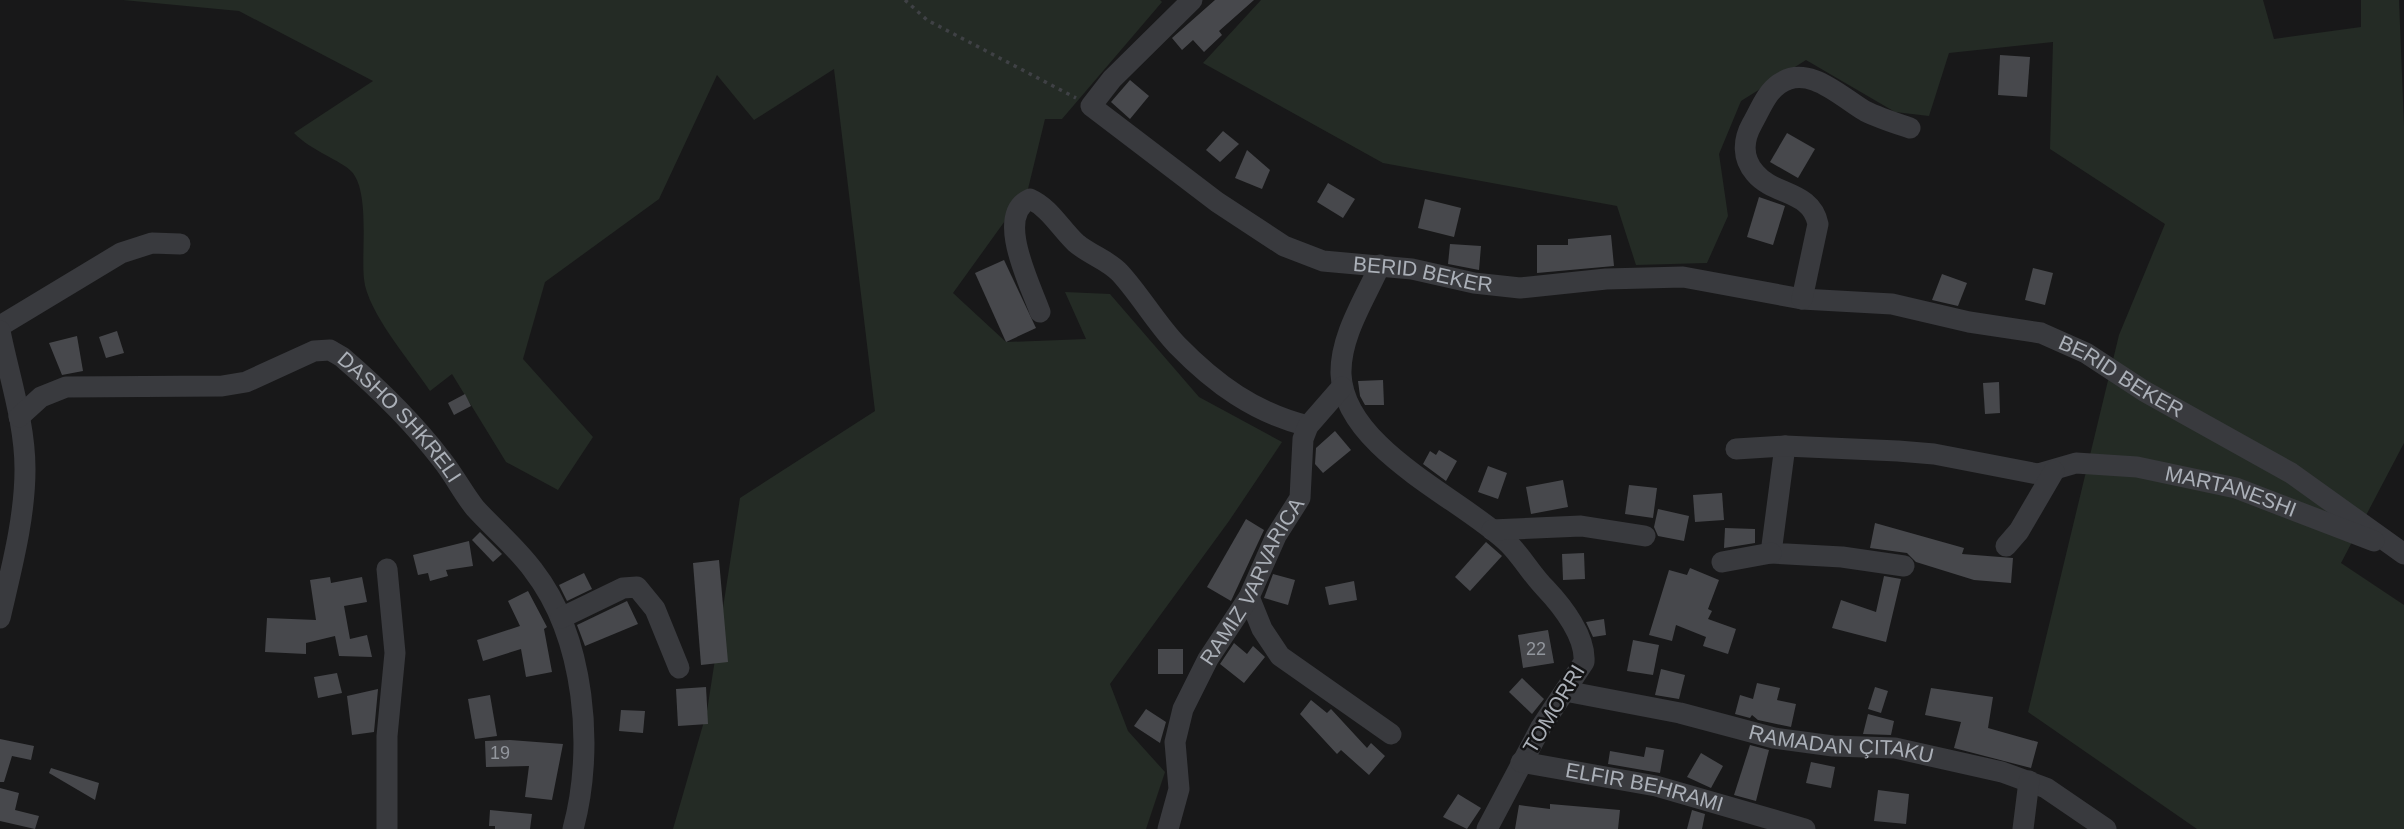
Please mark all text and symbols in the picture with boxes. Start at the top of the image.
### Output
street label: BERID BEKER [1352,252,1494,296]
street label: BERID BEKER [2055,330,2188,422]
street label: DASHO SHKRELI [333,347,466,486]
street label: MARTANESHI [2163,461,2300,521]
street label: RAMIZ VARVARICA [1195,493,1308,669]
house number: 22 [1526,639,1546,659]
street label: TOMORRI [1518,660,1589,757]
street label: RAMADAN ÇITAKU [1746,720,1936,767]
house number: 19 [490,743,510,763]
street label: ELFIR BEHRAMI [1564,758,1726,816]

